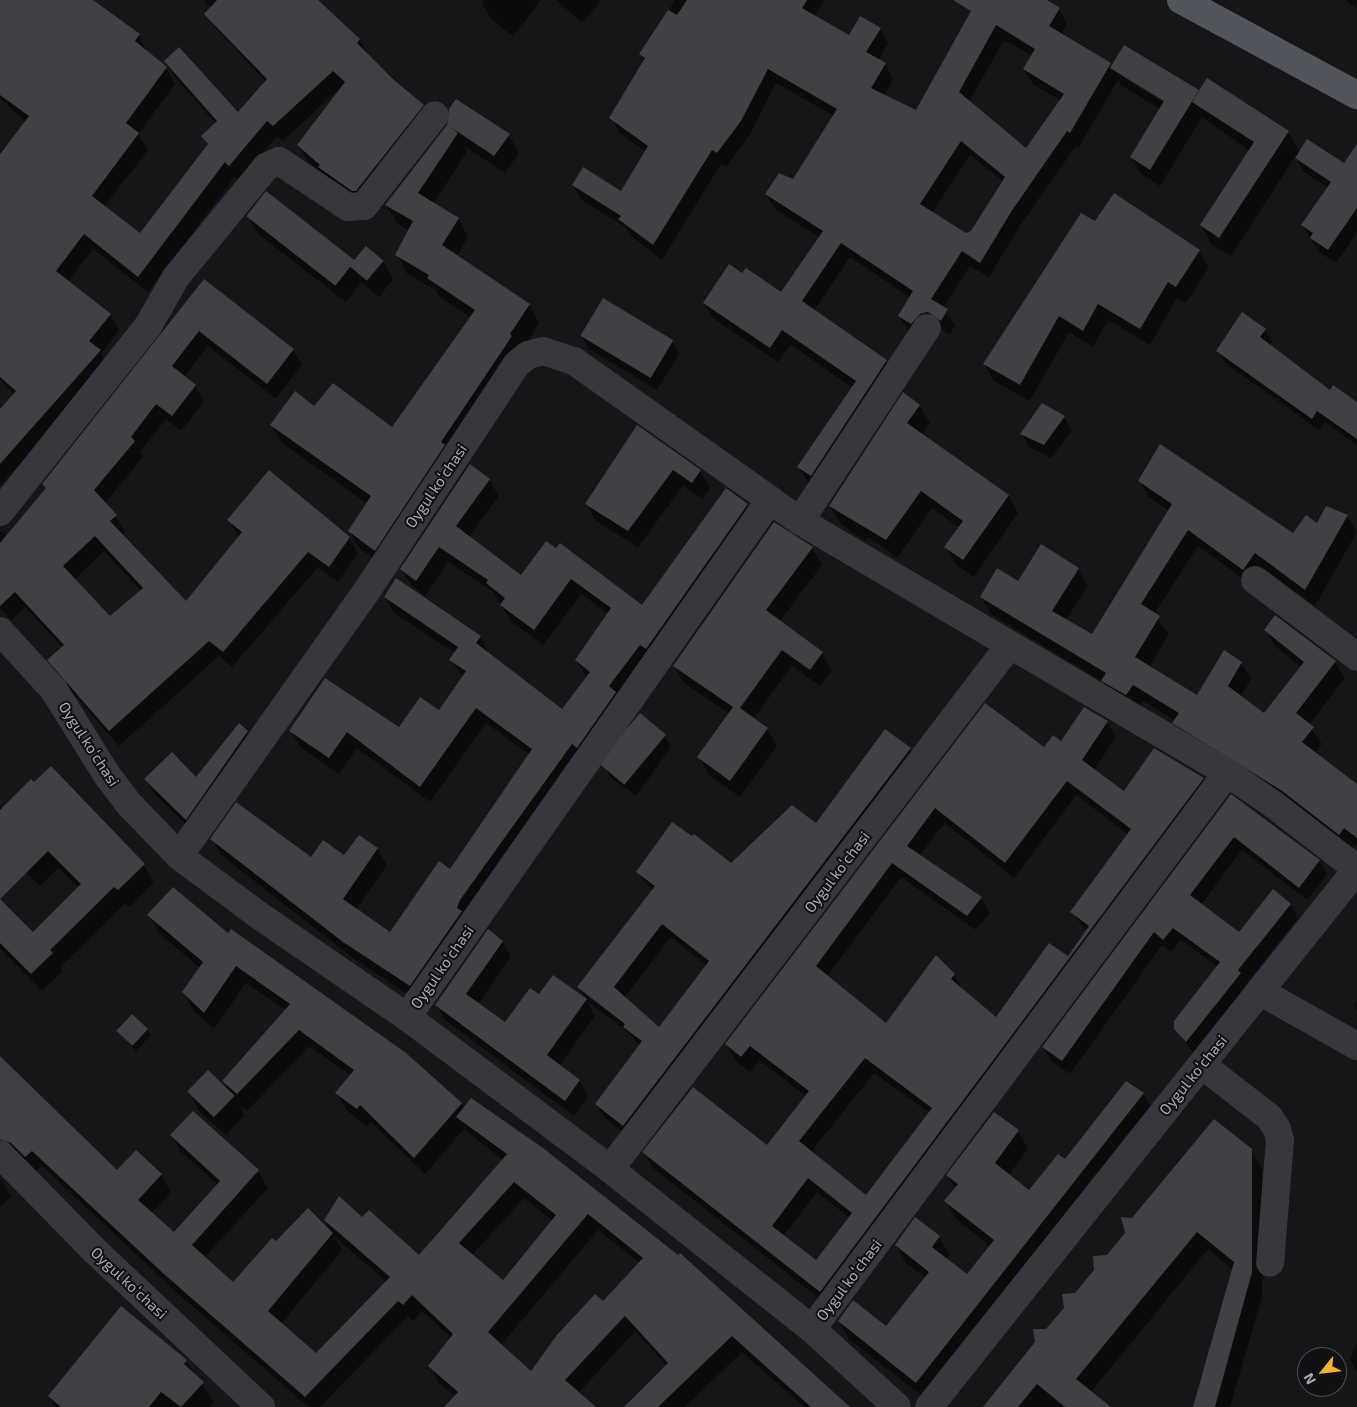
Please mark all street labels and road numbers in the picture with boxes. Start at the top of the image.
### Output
street label: Oygul koʻchasi [401,441,471,531]
street label: Oygul koʻchasi [55,698,123,790]
street label: Oygul koʻchasi [800,828,874,916]
street label: Oygul koʻchasi [407,922,477,1012]
street label: Oygul koʻchasi [1155,1031,1231,1119]
street label: Oygul koʻchasi [812,1236,886,1324]
street label: Oygul koʻchasi [87,1243,171,1323]

